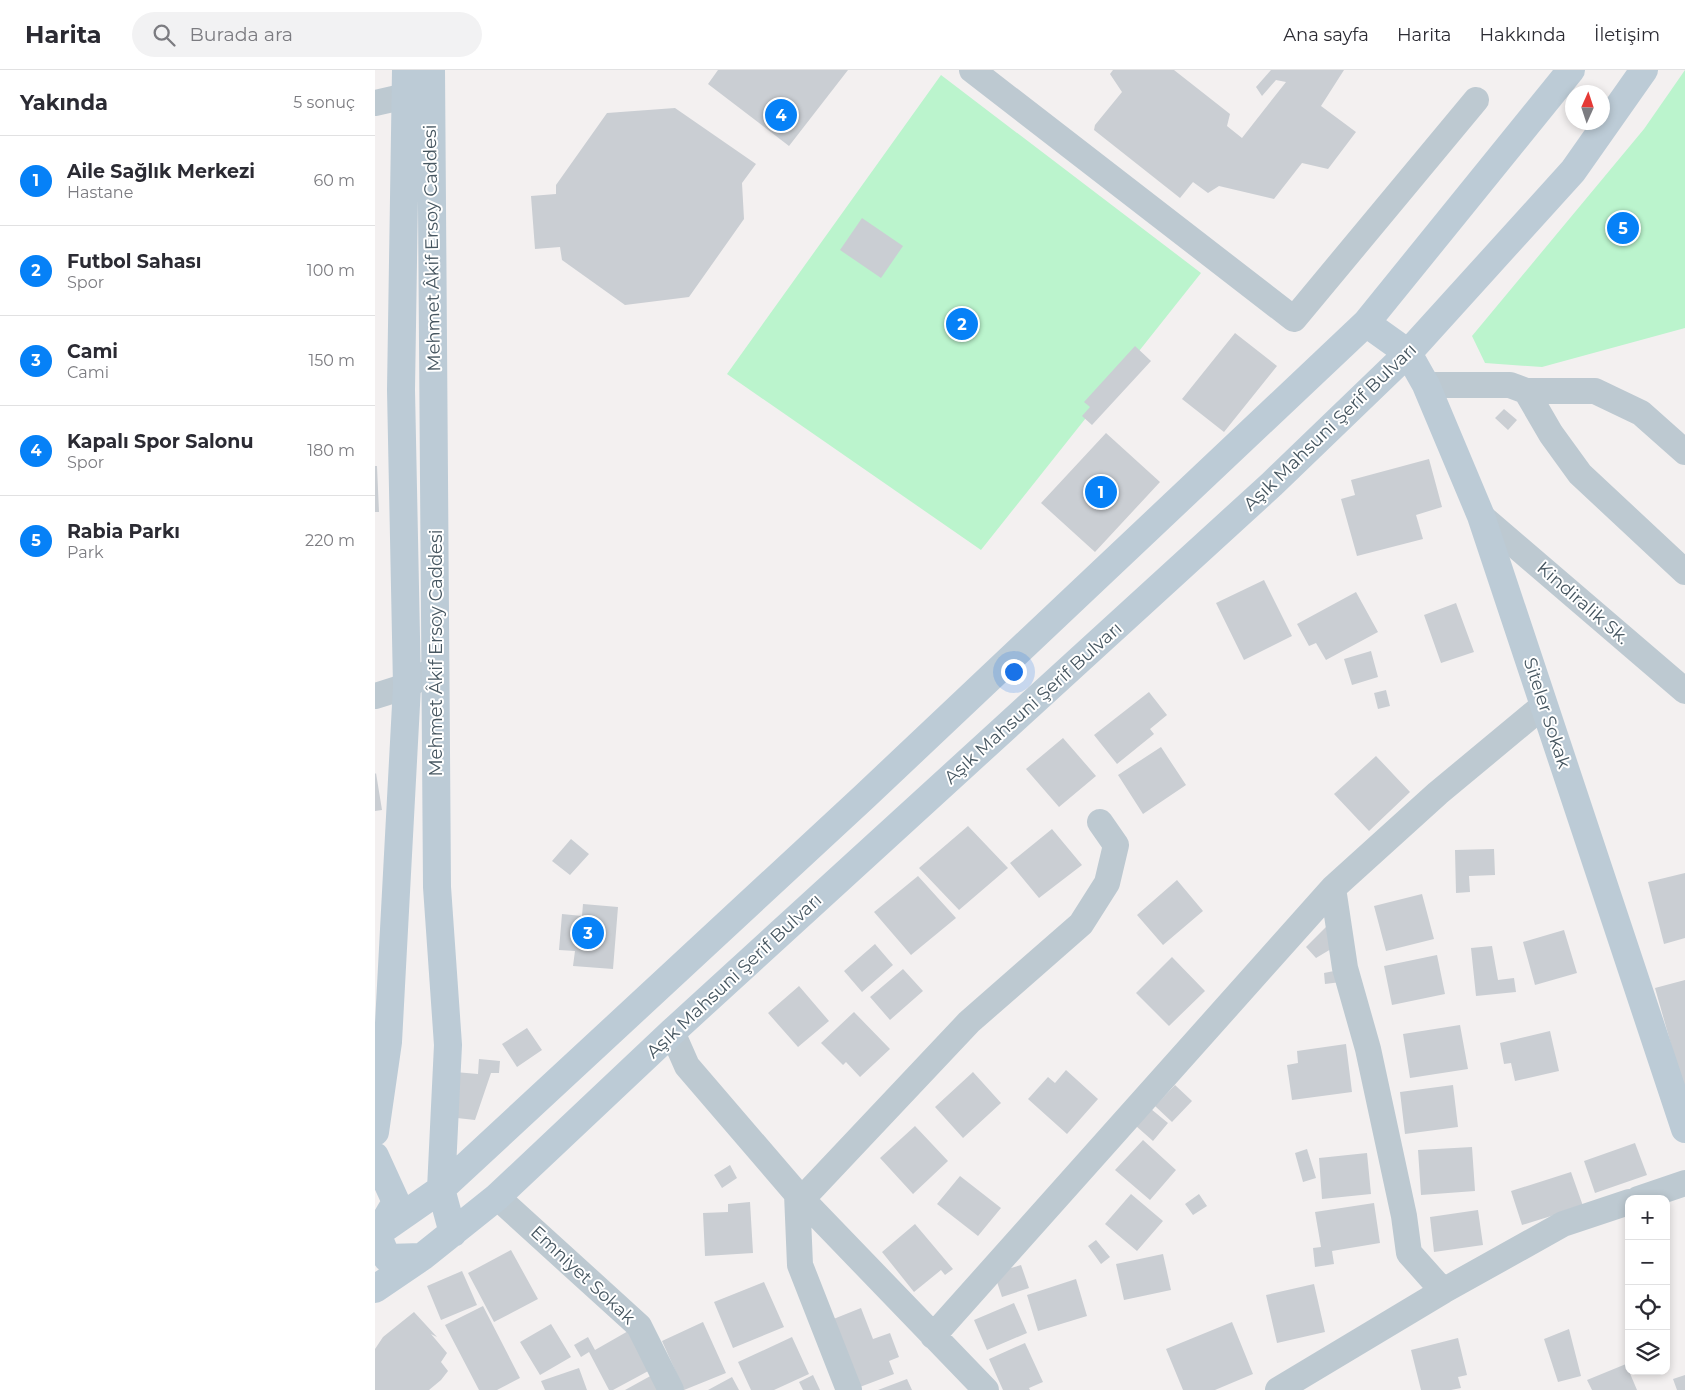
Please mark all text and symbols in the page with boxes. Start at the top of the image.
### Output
search box [132,12,482,57]
text: Harita [25,20,102,49]
icon: search [150,21,178,49]
text: Burada ara [190,23,293,46]
text: Ana sayfa [1283,24,1369,46]
text: Harita [1397,24,1451,46]
text: Hakkında [1479,24,1566,46]
text: İletişim [1594,24,1660,46]
north arrow [1565,85,1610,130]
text: Yakında [20,90,108,115]
text: 5 sonuç [293,93,355,112]
pin: 4 [765,96,797,134]
street label: Mehmet Âkif Ersoy Caddesi [419,124,445,372]
text: Aile Sağlık Merkezi [67,160,255,183]
text: 1 [33,171,39,190]
text: 60 m [313,171,355,190]
text: Hastane [67,183,133,202]
pin: 5 [1607,209,1639,247]
text: Futbol Sahası [67,250,201,273]
text: 2 [31,261,41,280]
text: 100 m [307,261,355,280]
text: Spor [67,273,104,292]
pin: 2 [946,305,978,343]
street label: Aşık Mahsuni Şerif Bulvarı [1239,339,1421,515]
text: Cami [67,340,118,363]
text: 3 [31,351,41,370]
text: 150 m [308,351,355,370]
text: Cami [67,363,109,382]
text: Kapalı Spor Salonu [67,430,253,453]
text: 4 [30,441,42,460]
text: 180 m [307,441,355,460]
text: Spor [67,453,104,472]
pin: 1 [1085,473,1117,511]
text: Rabia Parkı [67,520,180,543]
street label: Mehmet Âkif Ersoy Caddesi [425,529,447,777]
text: 5 [31,531,41,550]
text: 220 m [305,531,355,550]
text: Park [67,543,104,562]
street label: Kindiralik Sk. [1532,557,1634,649]
street label: Aşık Mahsuni Şerif Bulvarı [940,617,1126,789]
street label: Siteler Sokak [1519,655,1575,772]
your location [1001,659,1027,685]
street label: Aşık Mahsuni Şerif Bulvarı [642,889,826,1063]
pin: 3 [572,914,604,952]
map controls [1625,1195,1670,1375]
button: + [1625,1195,1670,1240]
street label: Emniyet Sokak [526,1221,640,1329]
button: − [1625,1240,1670,1285]
button: locate [1625,1285,1670,1330]
button: layers [1625,1330,1670,1375]

